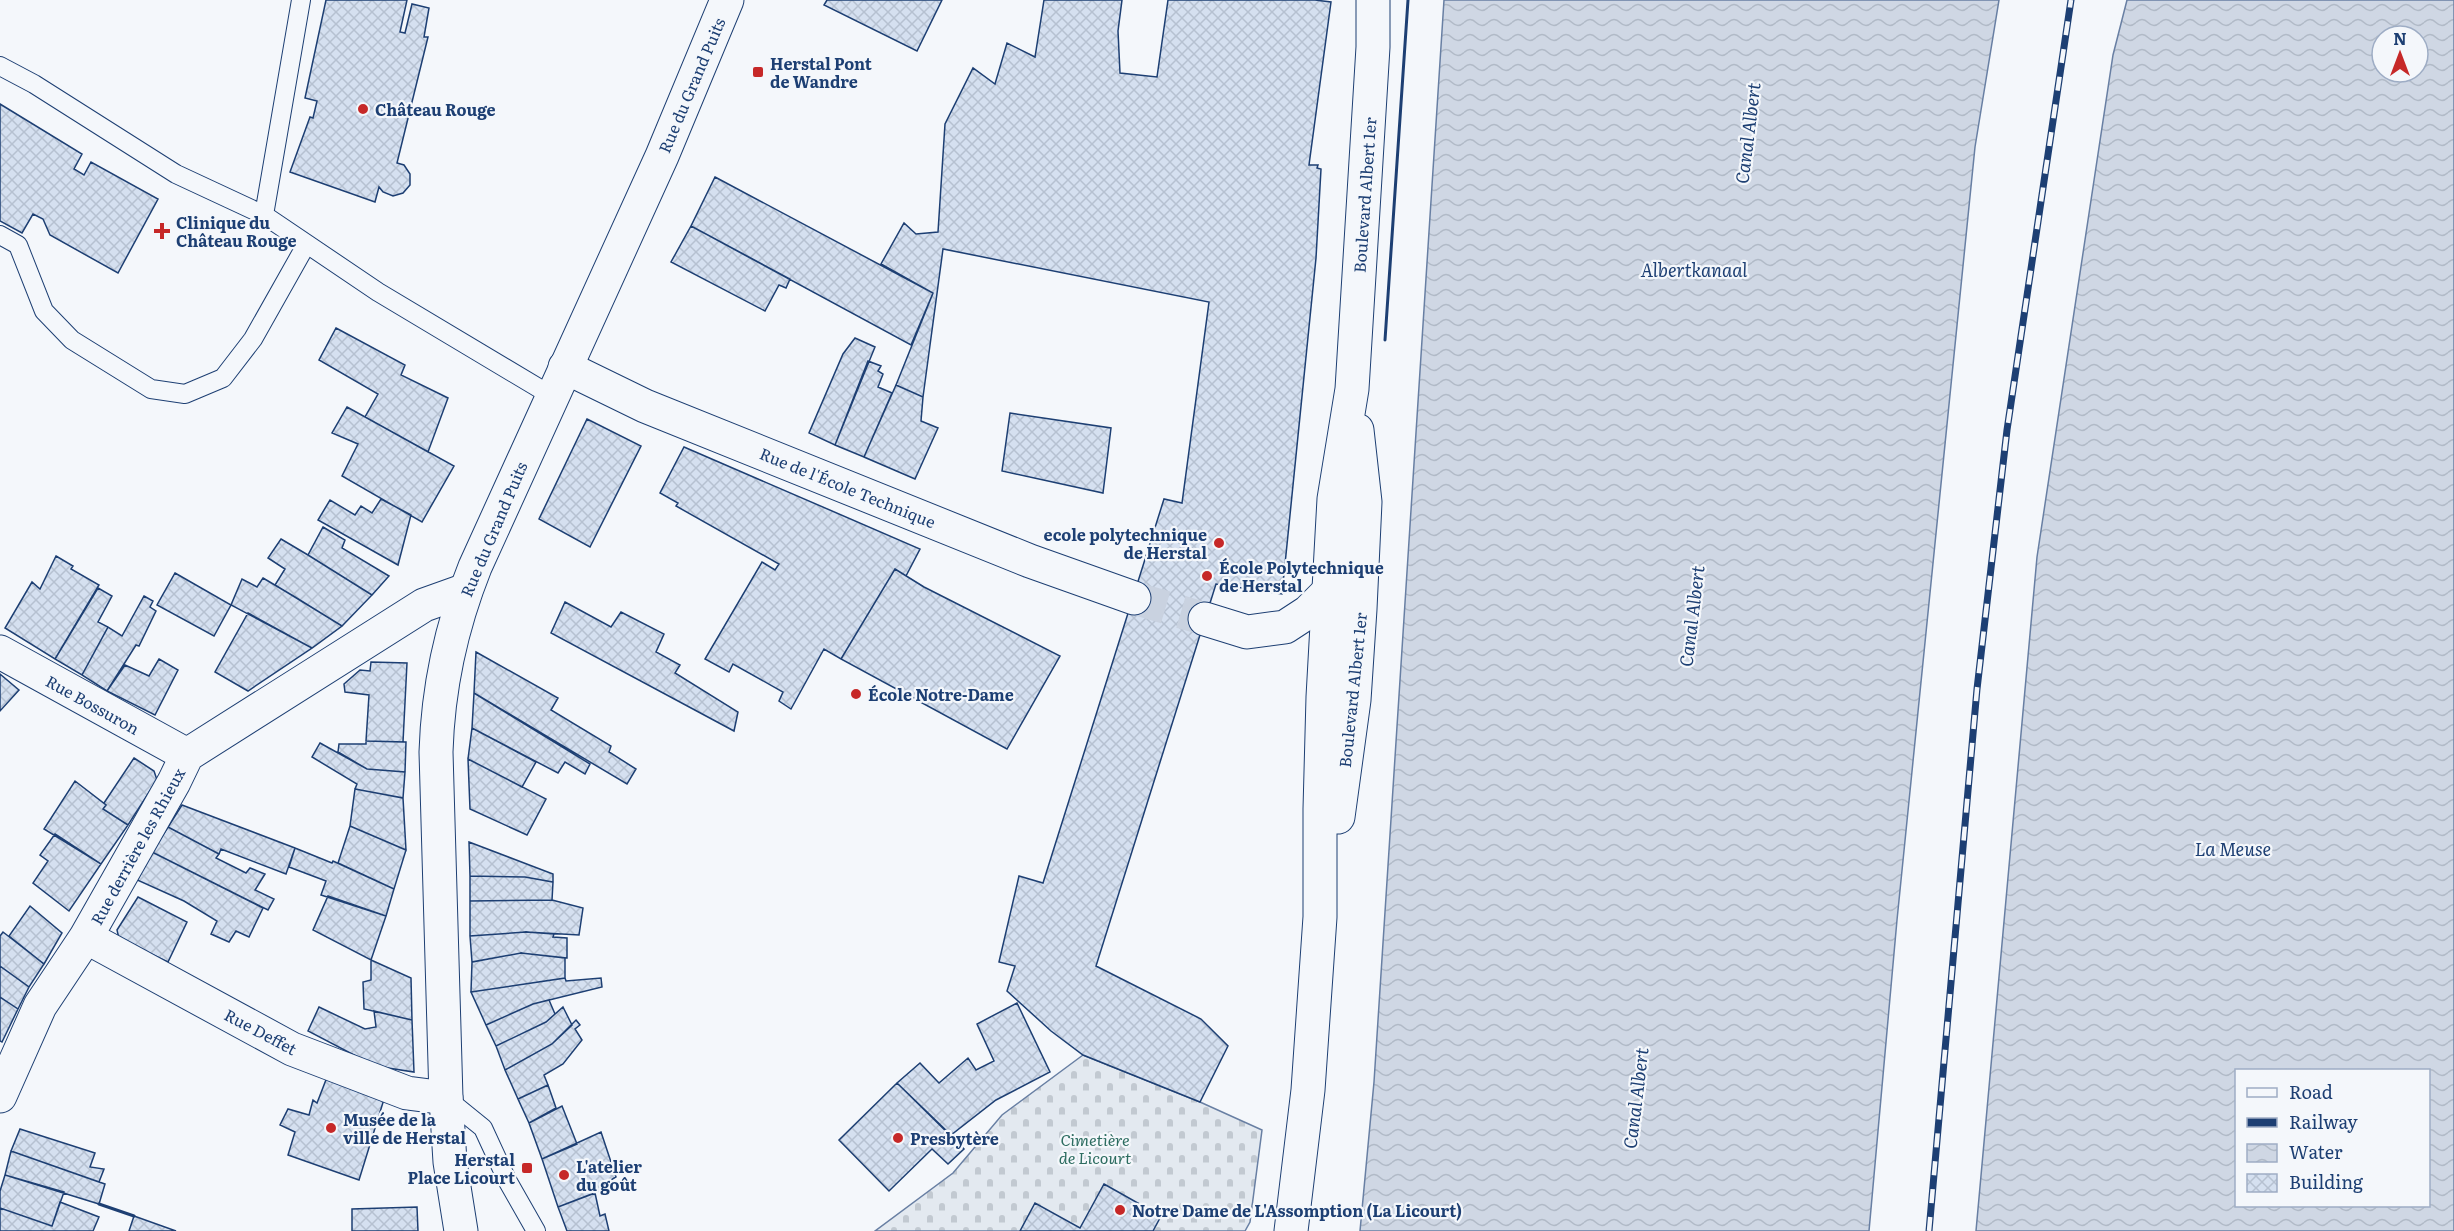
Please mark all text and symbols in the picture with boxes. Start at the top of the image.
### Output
street label: Rue du Grand Puits [652,14,730,156]
north arrow [2370,24,2430,84]
text: N [2393,26,2407,50]
place label: Herstal Pont de Wandre [770,51,872,93]
marker: Herstal Pont de Wandre [751,65,765,79]
water label: Canal Albert [1727,81,1767,185]
place label: Château Rouge [375,97,495,121]
marker: Château Rouge [356,102,370,116]
street label: Boulevard Albert 1er [1347,116,1381,274]
place label: Clinique du Château Rouge [176,210,296,252]
marker: Clinique du Château Rouge [153,222,171,240]
water label: Albertkanaal [1641,256,1748,283]
street label: Rue de l'École Technique [756,441,940,533]
street label: Rue du Grand Puits [454,458,532,600]
place label: ecole polytechnique de Herstal [1044,522,1207,564]
marker: ecole polytechnique de Herstal [1212,536,1226,550]
place label: École Polytechnique de Herstal [1219,555,1384,597]
water label: Canal Albert [1671,564,1711,668]
marker: École Polytechnique de Herstal [1200,569,1214,583]
street label: Boulevard Albert 1er [1332,611,1372,769]
street label: Rue Bossuron [42,668,145,740]
place label: École Notre-Dame [868,682,1014,706]
marker: École Notre-Dame [849,687,863,701]
street label: Rue derrière les Rhieux [84,762,191,929]
water label: La Meuse [2195,835,2271,862]
street label: Rue Deffet [221,1002,302,1060]
water label: Canal Albert [1615,1046,1655,1150]
legend [2235,1069,2430,1207]
text: Road [2289,1078,2333,1105]
place label: Musée de la ville de Herstal [343,1107,466,1149]
text: Railway [2289,1108,2358,1135]
marker: Musée de la ville de Herstal [324,1121,338,1135]
place label: Presbytère [910,1126,999,1150]
park label: Cimetière de Licourt [1059,1127,1132,1169]
marker: Presbytère [891,1131,905,1145]
text: Water [2289,1138,2343,1165]
place label: Herstal Place Licourt [408,1147,515,1189]
place label: L'atelier du goût [576,1154,642,1196]
marker: Herstal Place Licourt [520,1161,534,1175]
marker: L'atelier du goût [557,1168,571,1182]
text: Building [2289,1168,2364,1195]
place label: Notre Dame de L'Assomption (La Licourt) [1132,1198,1462,1222]
marker: Notre Dame de L'Assomption (La Licourt) [1113,1203,1127,1217]

